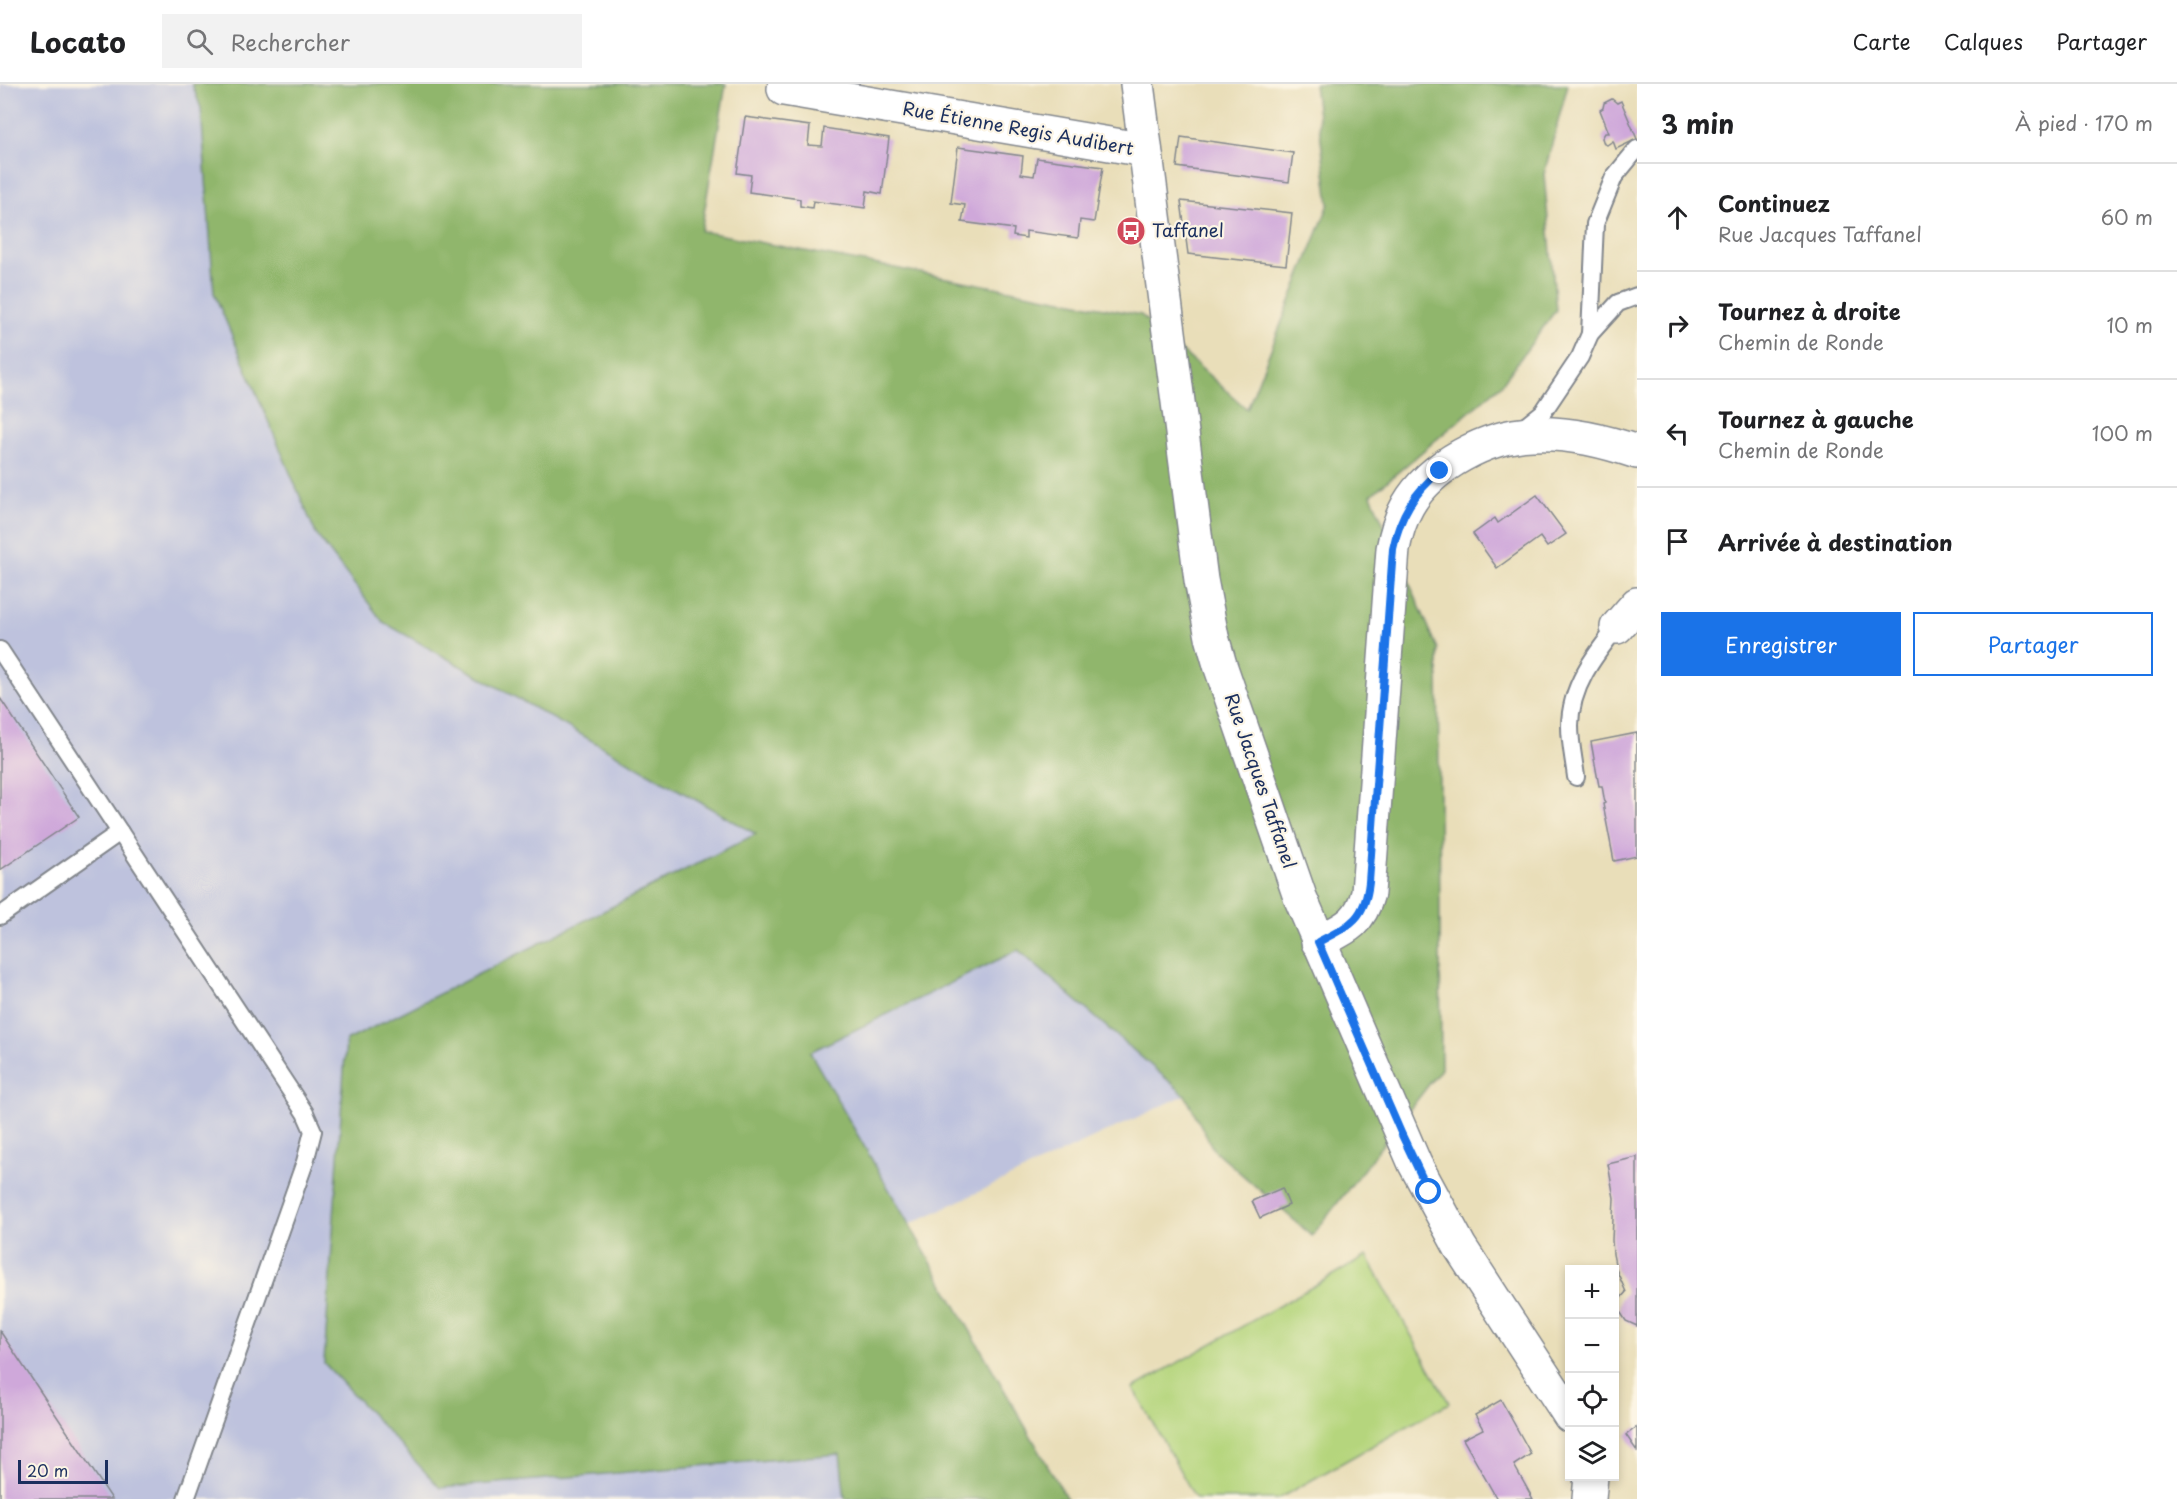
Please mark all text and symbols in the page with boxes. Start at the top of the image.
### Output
search box [162,14,582,68]
text: Locato [30,20,126,63]
icon: search [183,25,216,58]
text: Rechercher [231,25,350,58]
text: Carte [1853,25,1911,57]
text: Calques [1944,25,2023,57]
text: Partager [2056,25,2147,57]
street label: Rue Étienne Regis Audibert [901,94,1136,161]
text: 3 min [1661,104,1734,143]
text: À pied · 170 m [2015,108,2153,138]
text: Continuez [1718,186,1830,219]
icon: ahead [1661,201,1694,234]
text: 60 m [2101,202,2153,232]
bus stop icon: Taffanel [1115,215,1147,247]
place label: Taffanel [1152,216,1224,243]
text: Rue Jacques Taffanel [1718,219,1922,249]
text: Tournez à droite [1718,294,1901,327]
icon: right [1661,309,1694,342]
text: 10 m [2106,310,2153,340]
text: Chemin de Ronde [1718,327,1884,357]
text: Tournez à gauche [1718,402,1914,435]
icon: left [1661,417,1694,450]
text: 100 m [2092,418,2153,448]
text: Chemin de Ronde [1718,435,1884,465]
route end [1426,457,1452,483]
icon: arrive [1661,525,1694,558]
text: Arrivée à destination [1718,525,1952,558]
button: Enregistrer [1661,612,1901,676]
button: Partager [1913,612,2153,676]
street label: Rue Jacques Taffanel [1219,689,1304,872]
route start [1415,1178,1441,1204]
map controls [1565,1265,1619,1481]
button: + [1565,1265,1619,1319]
button: − [1565,1319,1619,1373]
button: locate [1565,1373,1619,1427]
button: layers [1565,1427,1619,1481]
scale bar [18,1457,108,1484]
text: 20 m [27,1458,68,1482]

